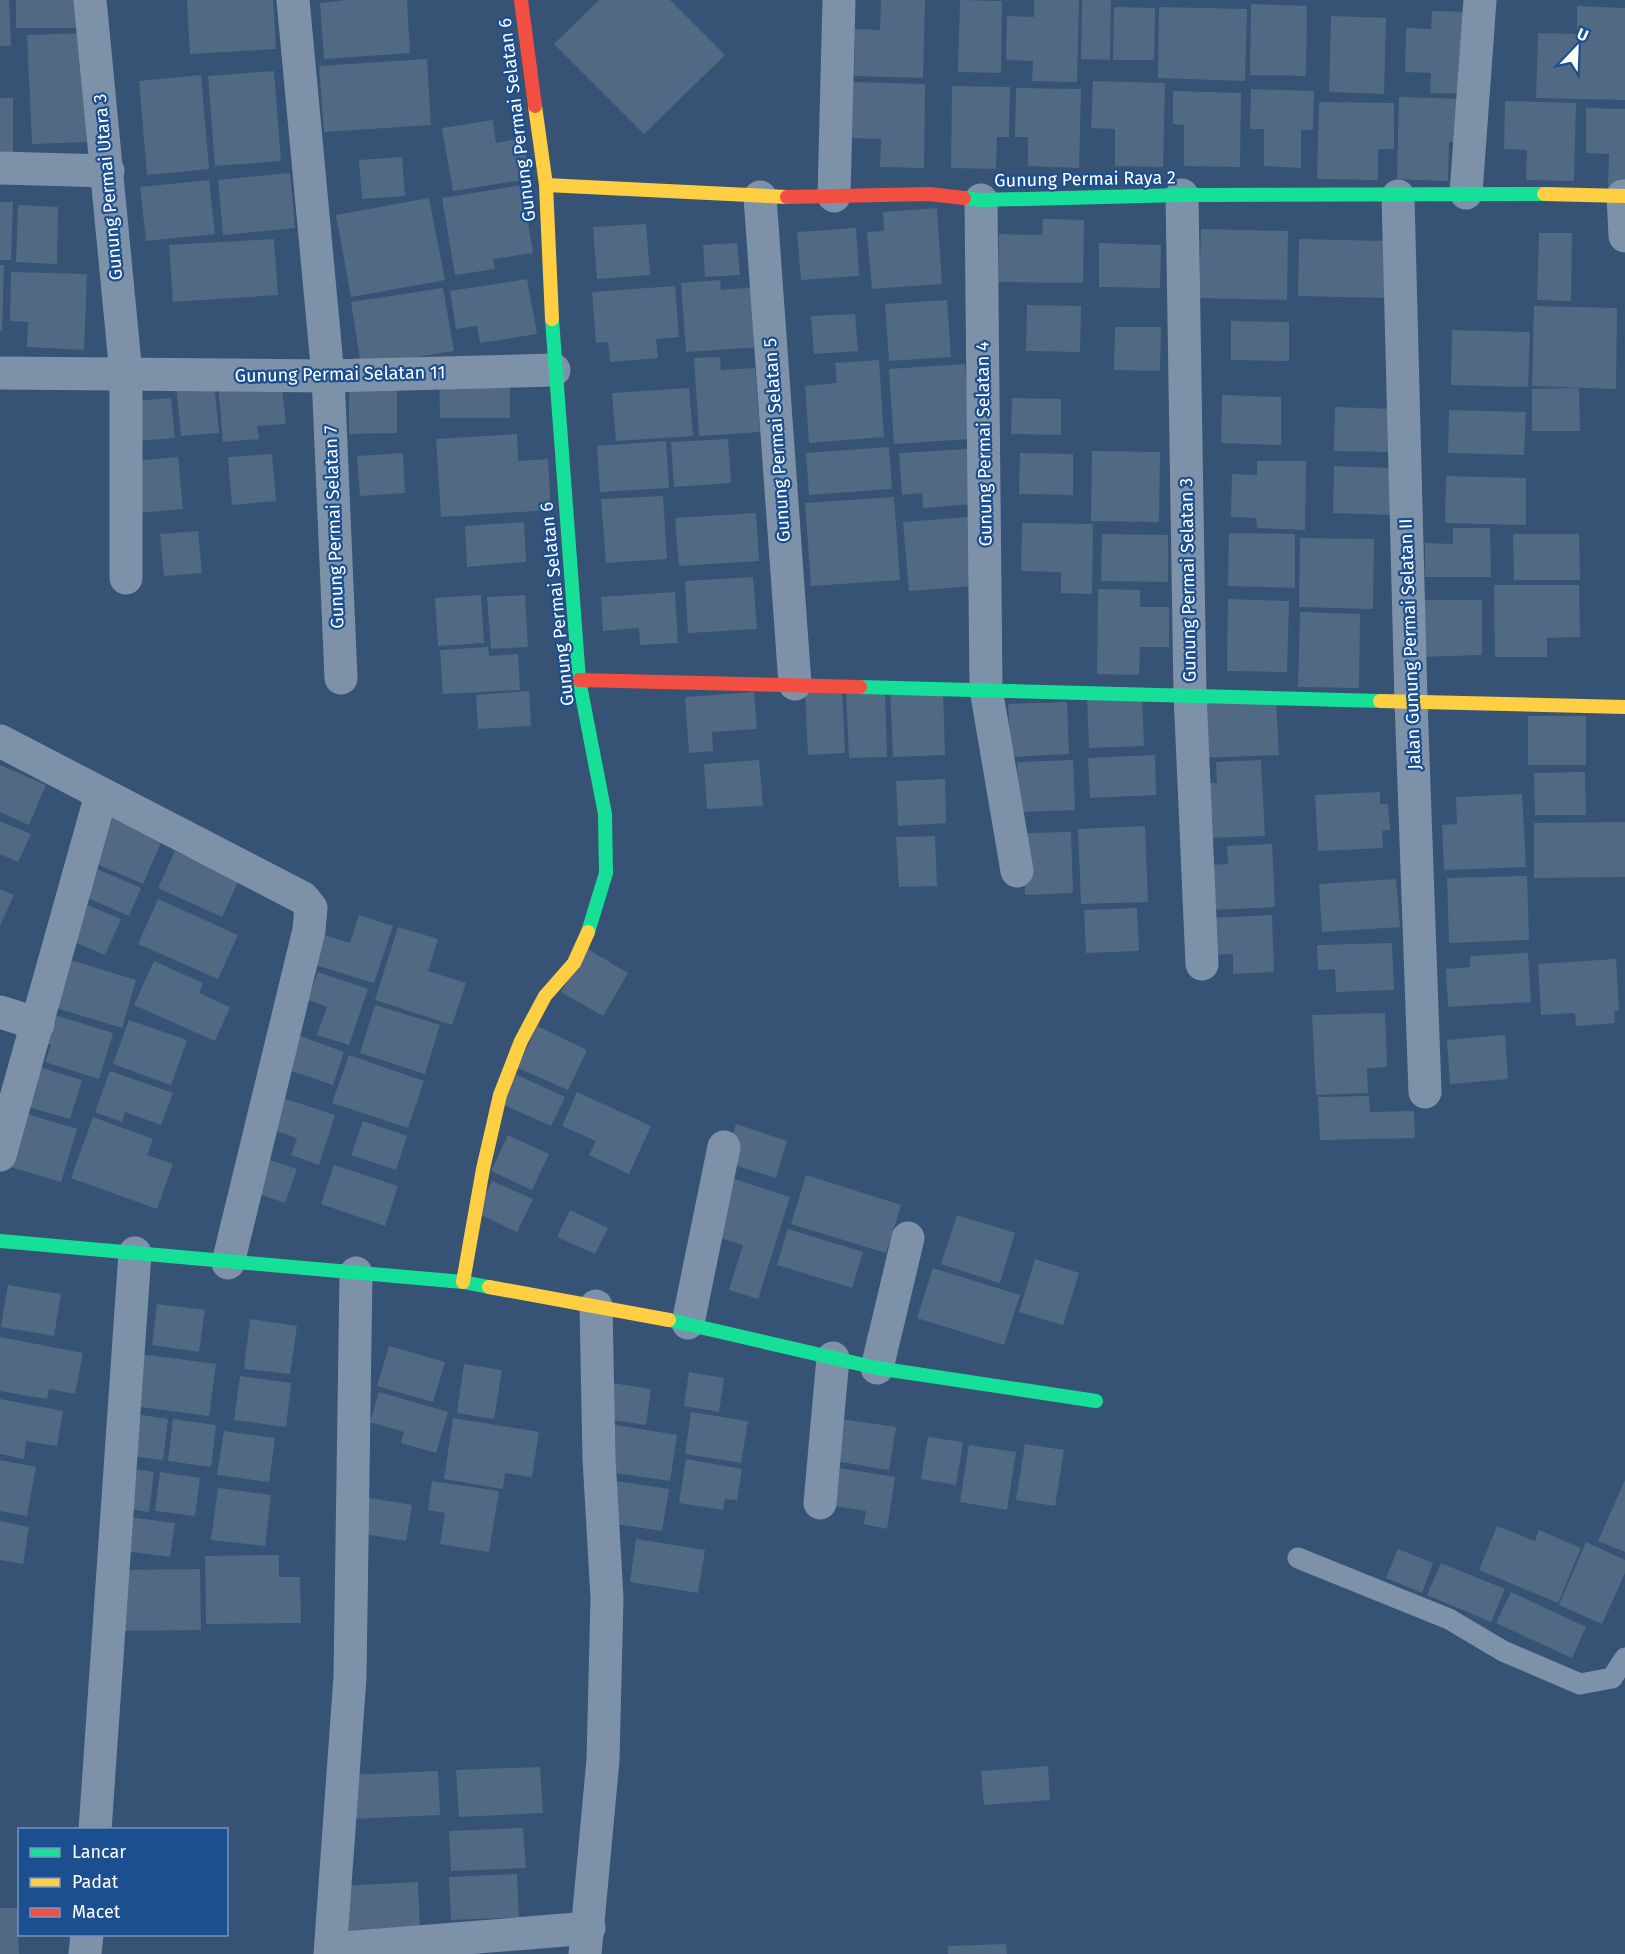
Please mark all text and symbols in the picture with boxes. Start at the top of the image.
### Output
street label: Gunung Permai Selatan 6 [494,17,540,223]
north arrow [1547,18,1607,78]
text: U [1574,24,1591,45]
street label: Gunung Permai Utara 3 [89,93,127,281]
street label: Gunung Permai Raya 2 [994,166,1176,192]
street label: Gunung Permai Selatan 5 [759,337,795,543]
street label: Gunung Permai Selatan 4 [971,341,997,547]
street label: Gunung Permai Selatan 11 [234,361,446,387]
street label: Gunung Permai Selatan 7 [319,425,349,629]
street label: Gunung Permai Selatan 3 [1175,478,1201,682]
street label: Gunung Permai Selatan 6 [535,501,579,707]
street label: Jalan Gunung Permai Selatan II [1395,518,1425,770]
legend [18,1828,228,1936]
text: Lancar [72,1841,126,1863]
text: Padat [72,1871,119,1893]
text: Macet [72,1901,121,1923]

